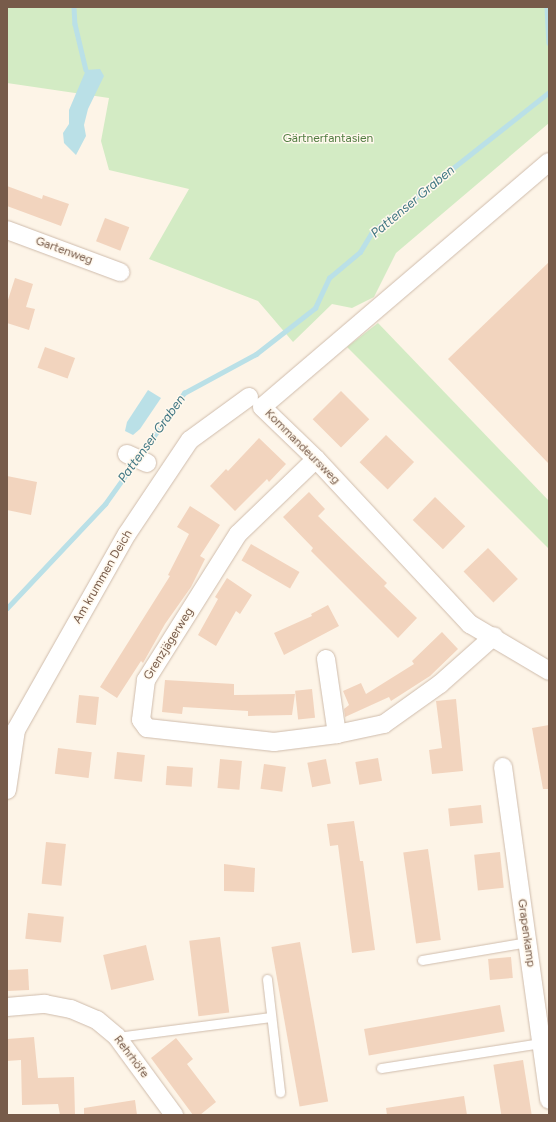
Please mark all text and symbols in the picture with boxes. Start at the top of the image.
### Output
park label: Gärtnerfantasien [283,132,373,146]
water label: Pattenser Graben [368,163,458,241]
street label: Gartenweg [33,234,95,268]
water label: Pattenser Graben [115,392,189,486]
street label: Kommandeursweg [261,406,343,488]
street label: Am krummen Deich [70,528,136,626]
street label: Grenzjägerweg [141,605,197,683]
street label: Grapenkamp [514,898,538,968]
street label: Rehrhöfe [110,1033,152,1081]

